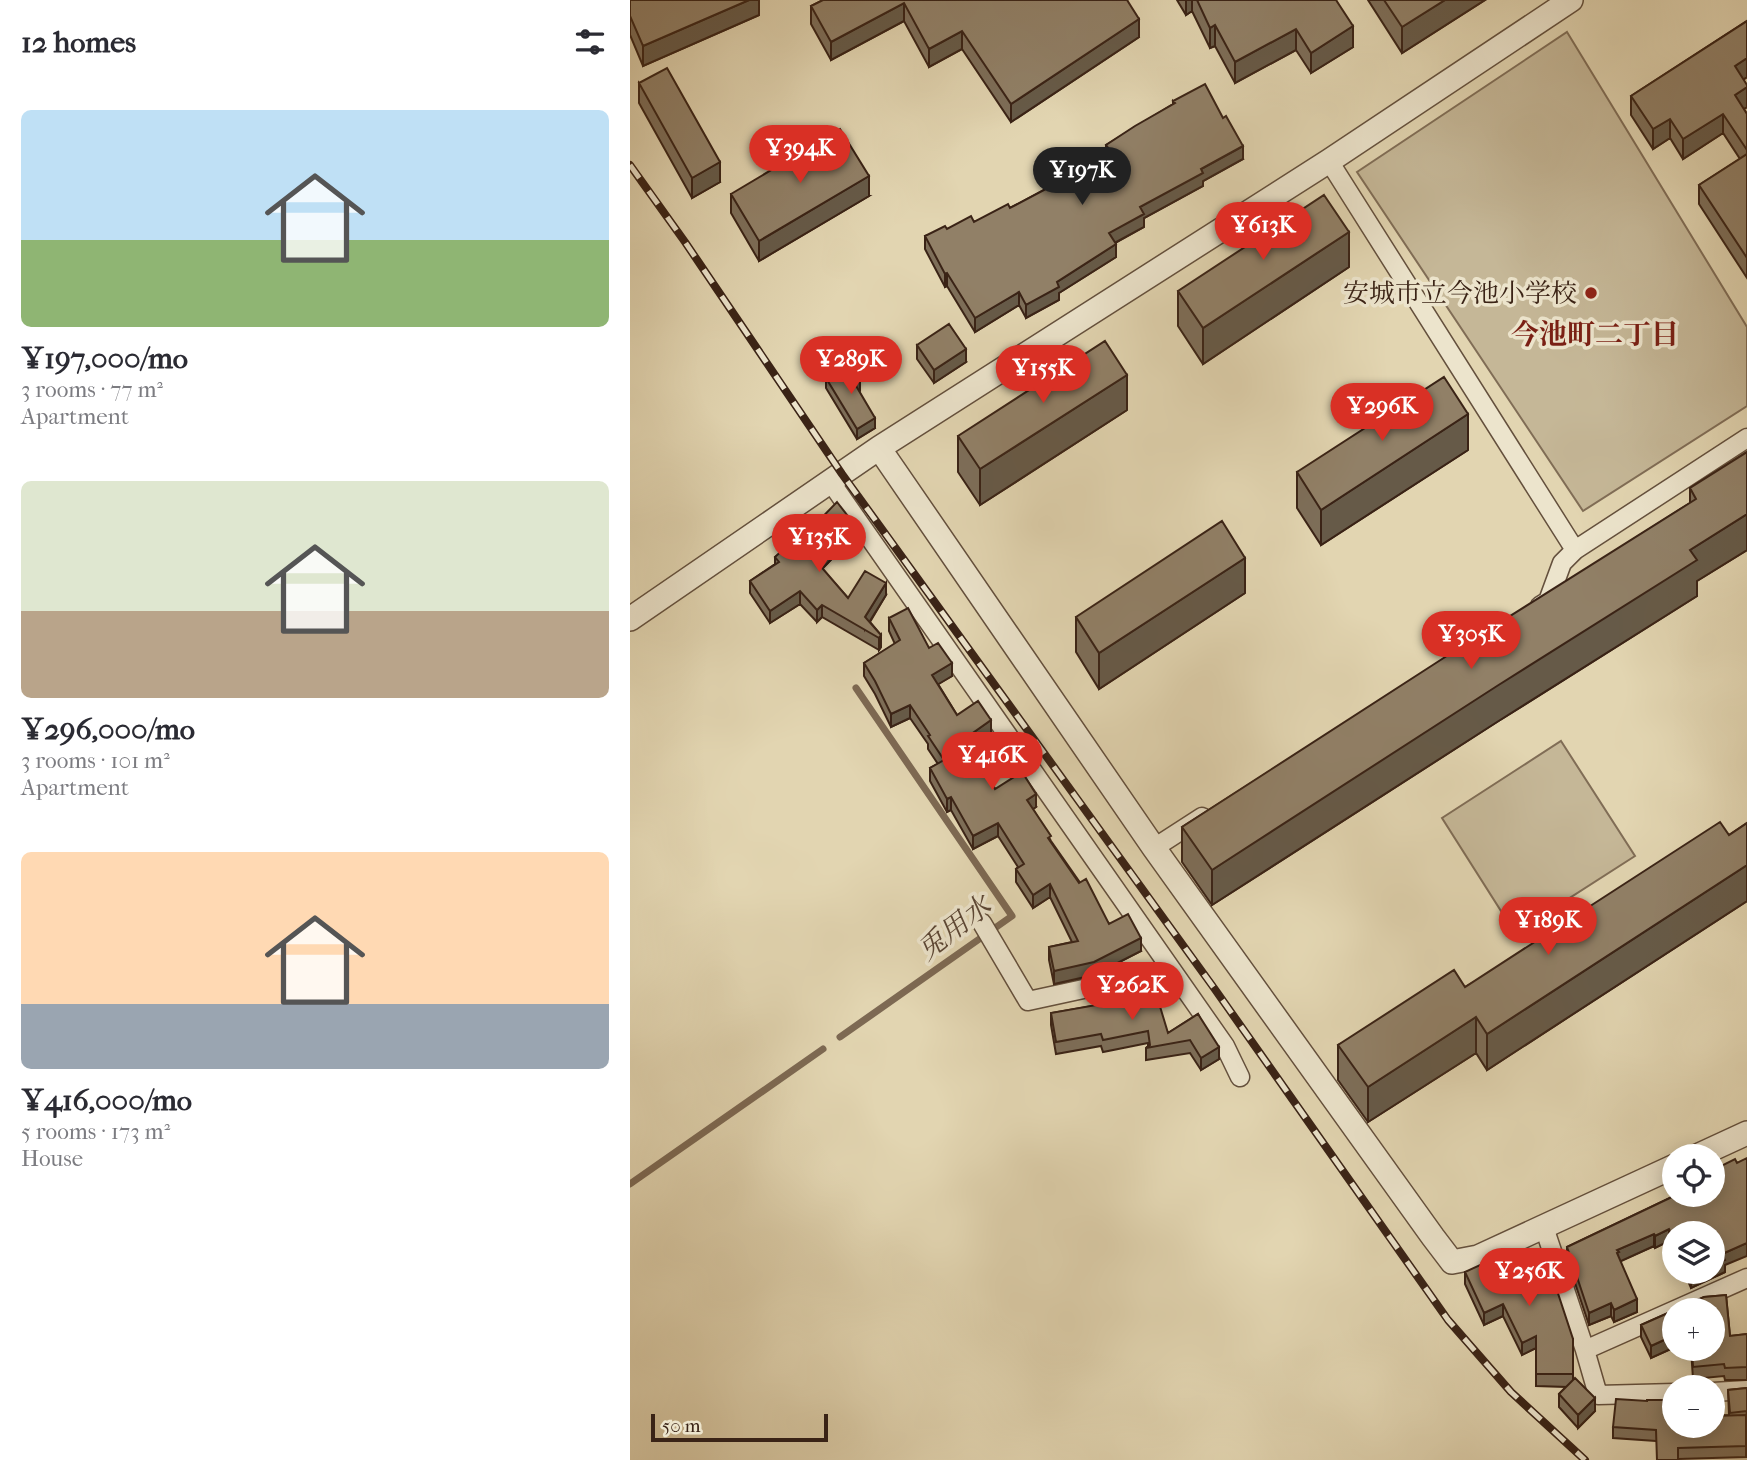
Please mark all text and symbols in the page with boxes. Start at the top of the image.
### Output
icon: filters [571,23,609,61]
text: 12 homes [21,25,136,60]
pin: ¥394K [751,125,849,185]
text: ¥394K [765,134,835,161]
pin: ¥197K [1033,148,1131,207]
icon: home [252,155,378,281]
text: ¥197K [1049,156,1115,183]
pin: ¥613K [1214,202,1312,262]
text: ¥613K [1231,211,1295,238]
place label: 安城市立今池小学校 [1343,278,1577,309]
marker: 安城市立今池小学校 [1583,285,1599,301]
district label: 今池町二丁目 [1511,318,1679,351]
pin: ¥289K [802,336,900,396]
text: ¥197,000/mo [21,341,188,376]
text: ¥289K [816,345,886,372]
pin: ¥155K [994,346,1092,405]
text: ¥155K [1012,354,1074,381]
text: 3 rooms · 77 m² [21,376,163,403]
pin: ¥296K [1333,384,1431,443]
text: ¥296K [1347,392,1417,419]
text: Apartment [21,403,129,430]
pin: ¥135K [770,514,868,574]
text: ¥135K [788,523,850,550]
icon: home [252,526,378,652]
pin: ¥305K [1422,612,1520,671]
text: ¥305K [1438,620,1504,647]
text: ¥296,000/mo [21,712,195,747]
pin: ¥416K [943,732,1041,792]
text: ¥416K [958,741,1026,768]
text: 3 rooms · 101 m² [21,747,170,774]
text: Apartment [21,774,129,801]
water label: 兎用水 [911,887,1000,967]
icon: home [252,897,378,1023]
pin: ¥189K [1499,898,1597,957]
text: ¥189K [1515,906,1581,933]
pin: ¥262K [1083,962,1181,1022]
text: ¥262K [1097,971,1167,998]
text: ¥416,000/mo [21,1083,192,1118]
text: 5 rooms · 173 m² [21,1118,170,1145]
map controls [1662,1144,1725,1438]
button: locate [1662,1144,1725,1207]
text: House [21,1145,83,1172]
button: layers [1662,1221,1725,1284]
pin: ¥256K [1480,1248,1578,1308]
text: ¥256K [1495,1257,1563,1284]
button: + [1662,1298,1725,1361]
button: − [1662,1375,1725,1438]
scale bar [651,1411,828,1443]
text: 50 m [662,1415,701,1437]

